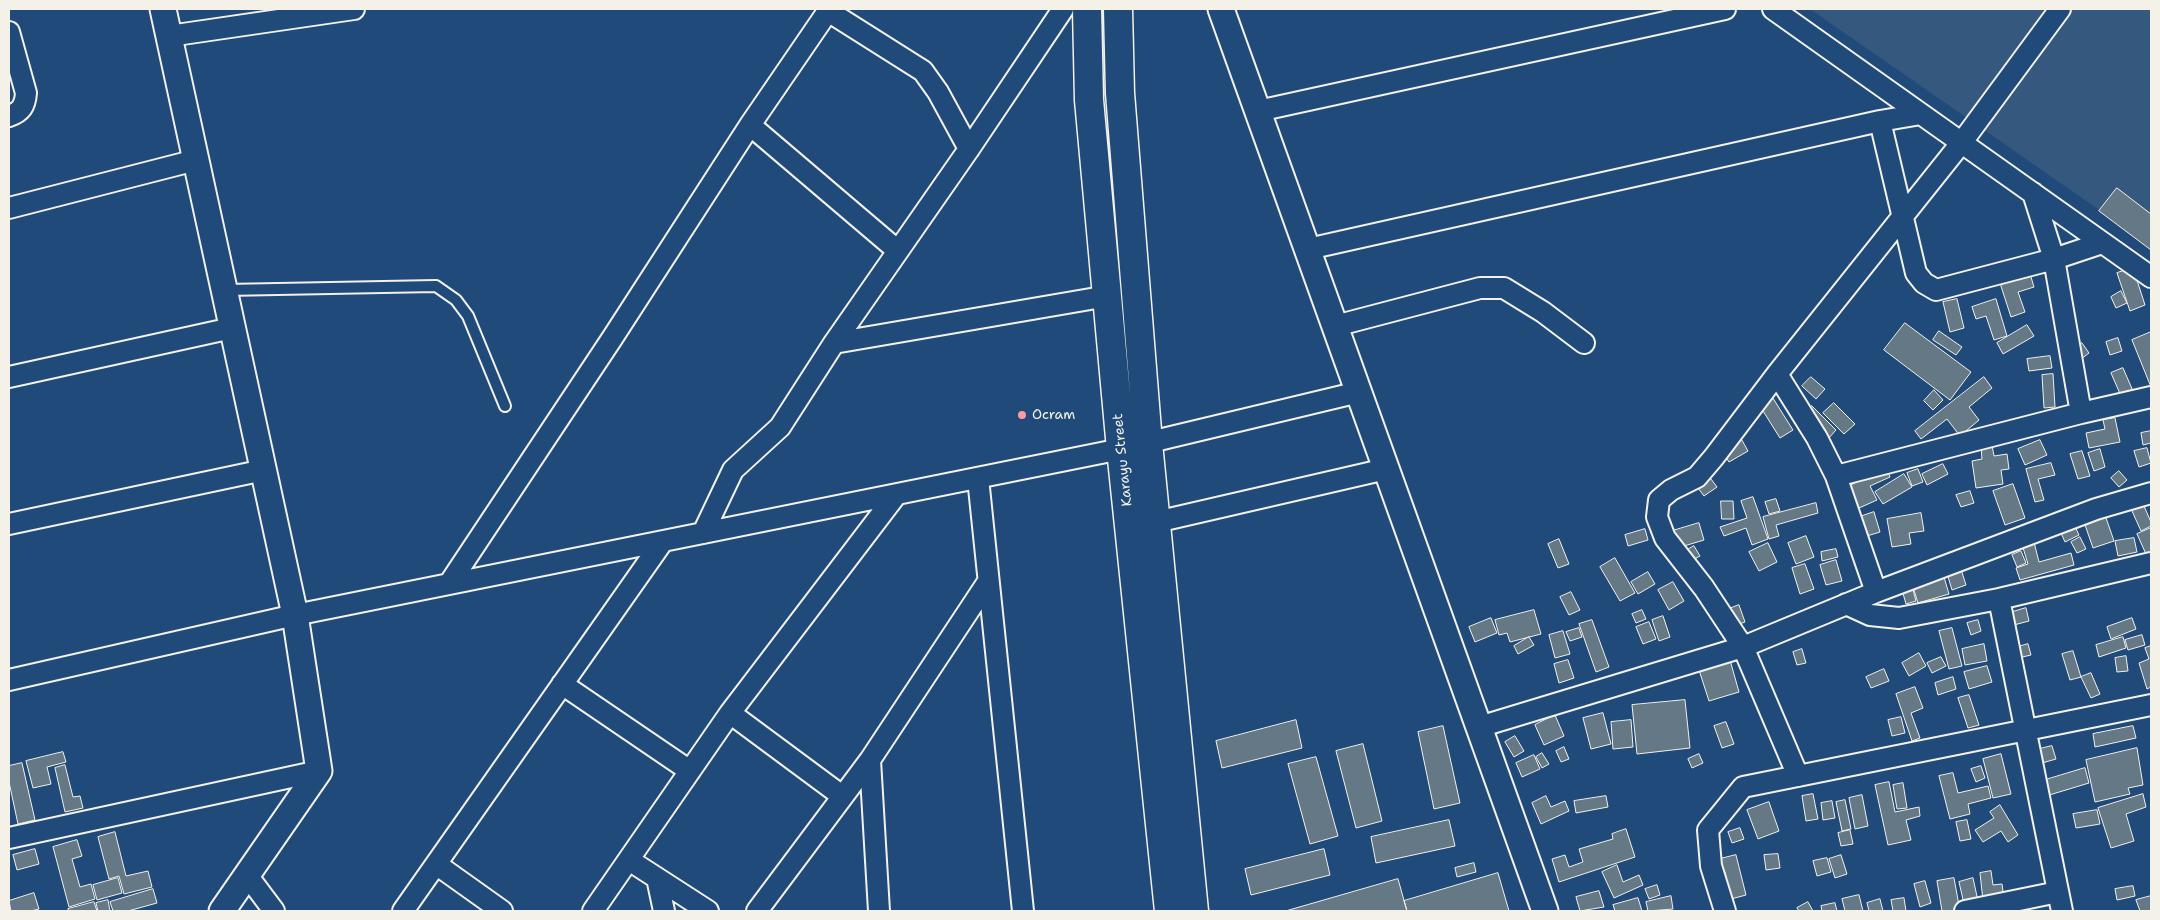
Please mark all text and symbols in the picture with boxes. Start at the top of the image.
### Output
place label: Ocram [1032,407,1075,423]
marker: Ocram [1016,409,1028,421]
street label: Karayu Street [1110,413,1136,507]

